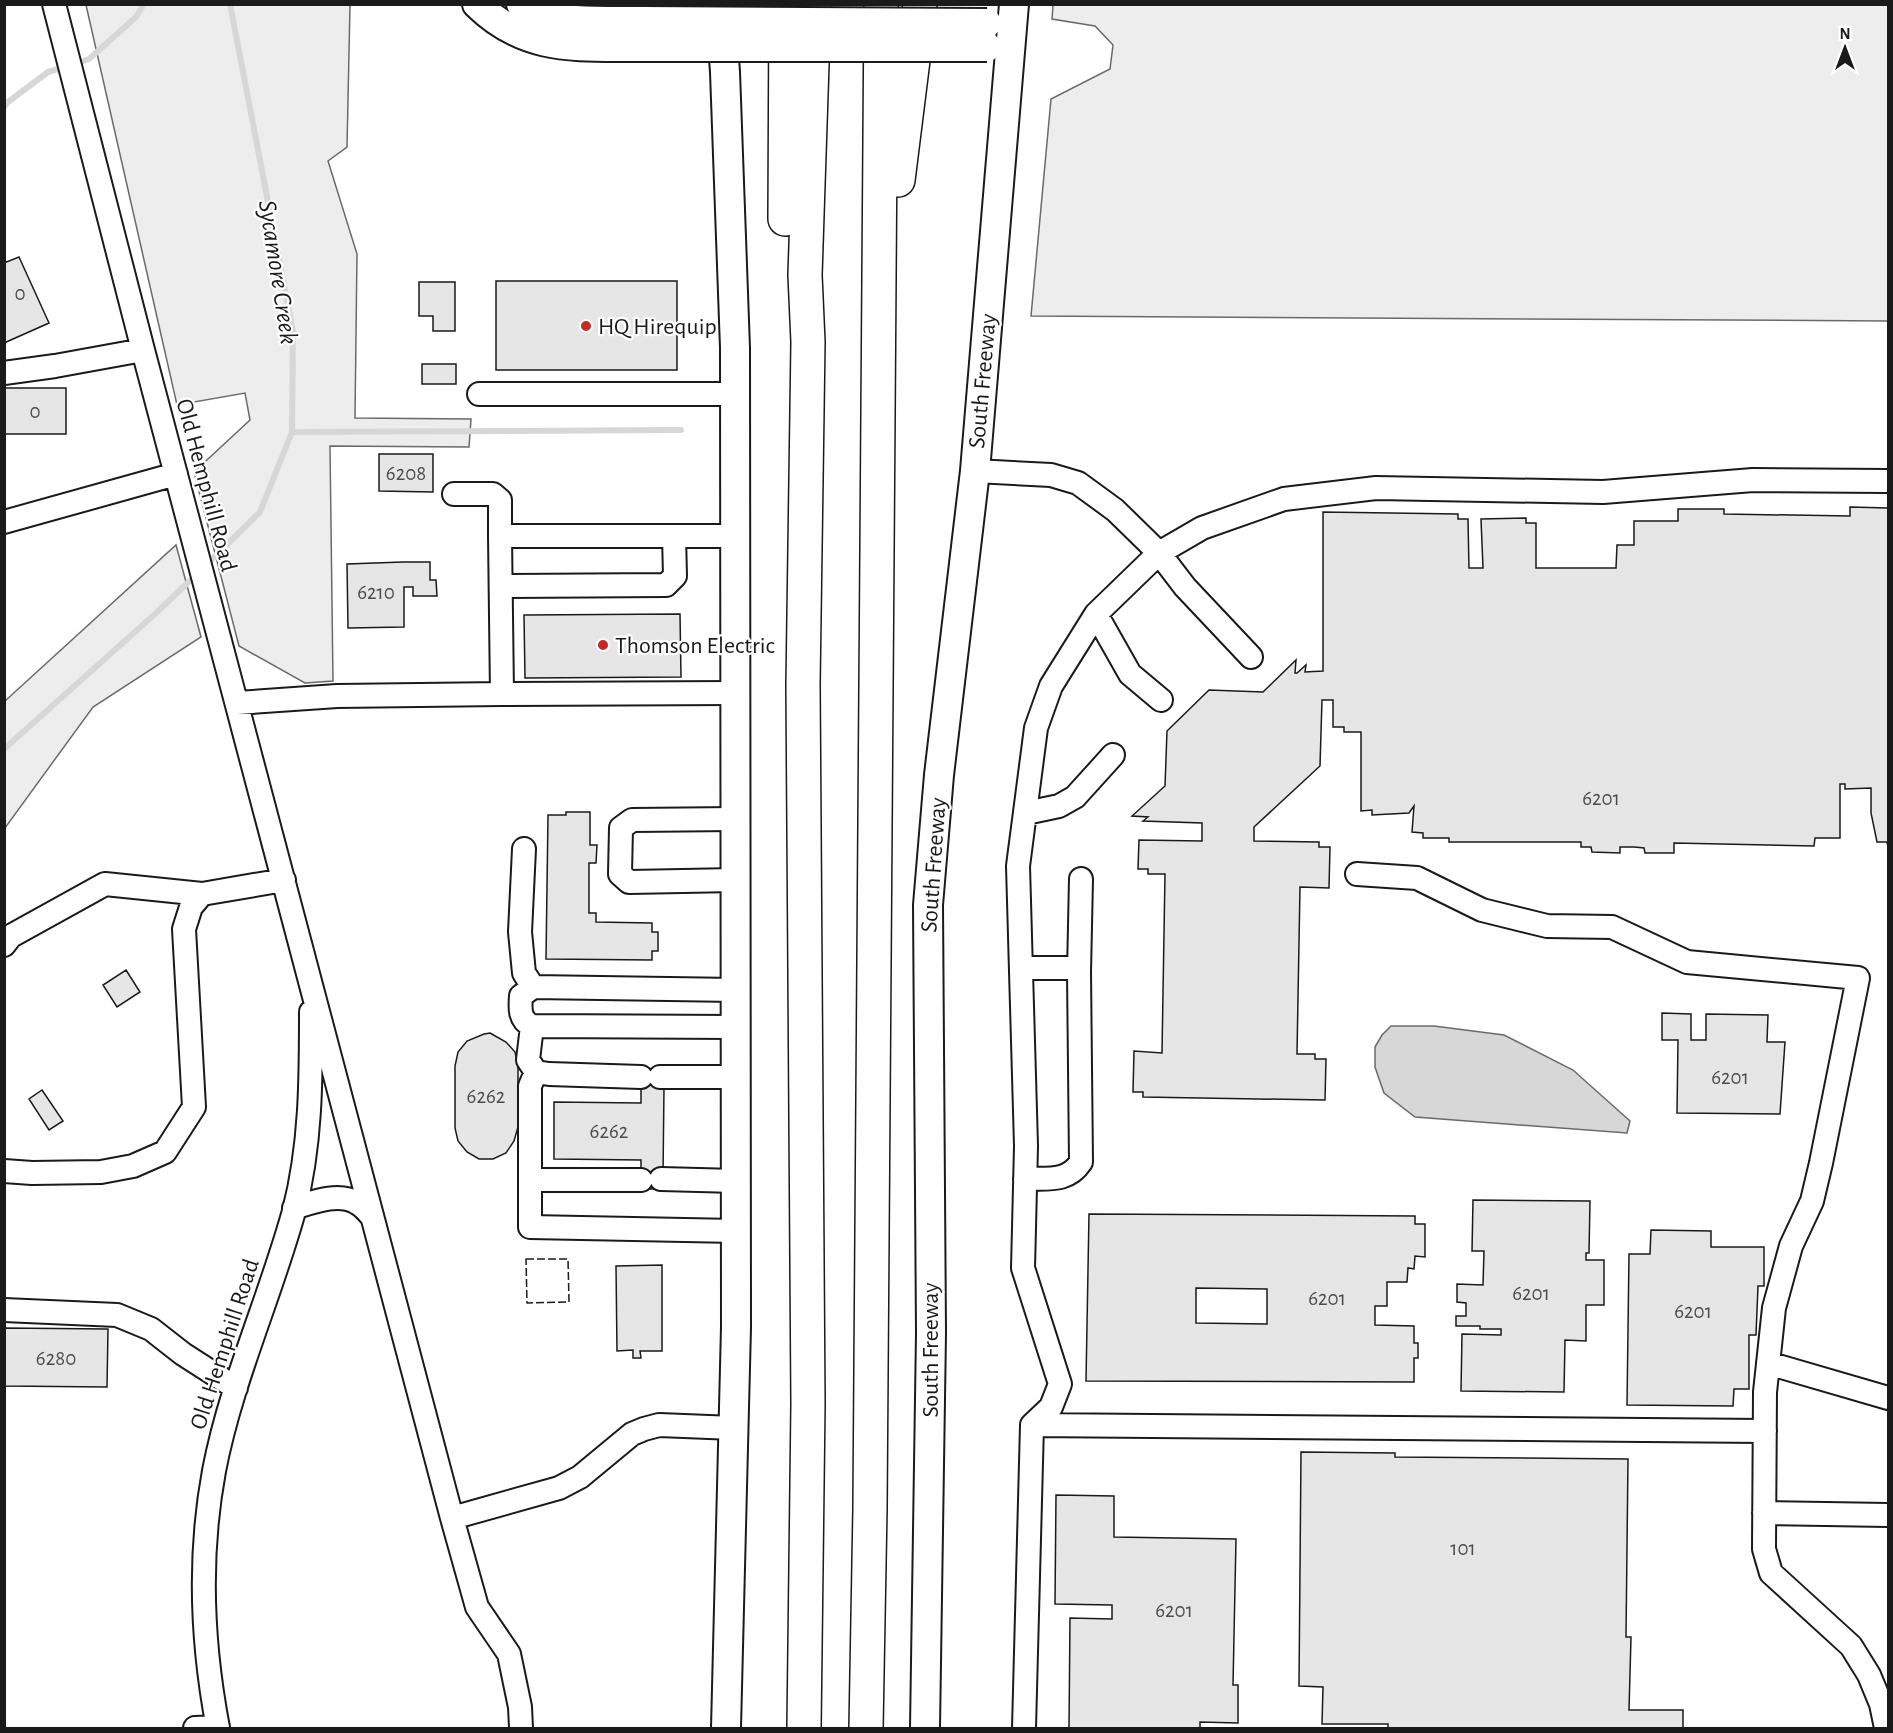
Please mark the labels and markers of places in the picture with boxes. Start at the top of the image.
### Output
place label: HQ Hirequip [598,315,717,339]
marker: HQ Hirequip [579,319,593,333]
place label: Thomson Electric [615,634,775,658]
marker: Thomson Electric [596,638,610,652]

